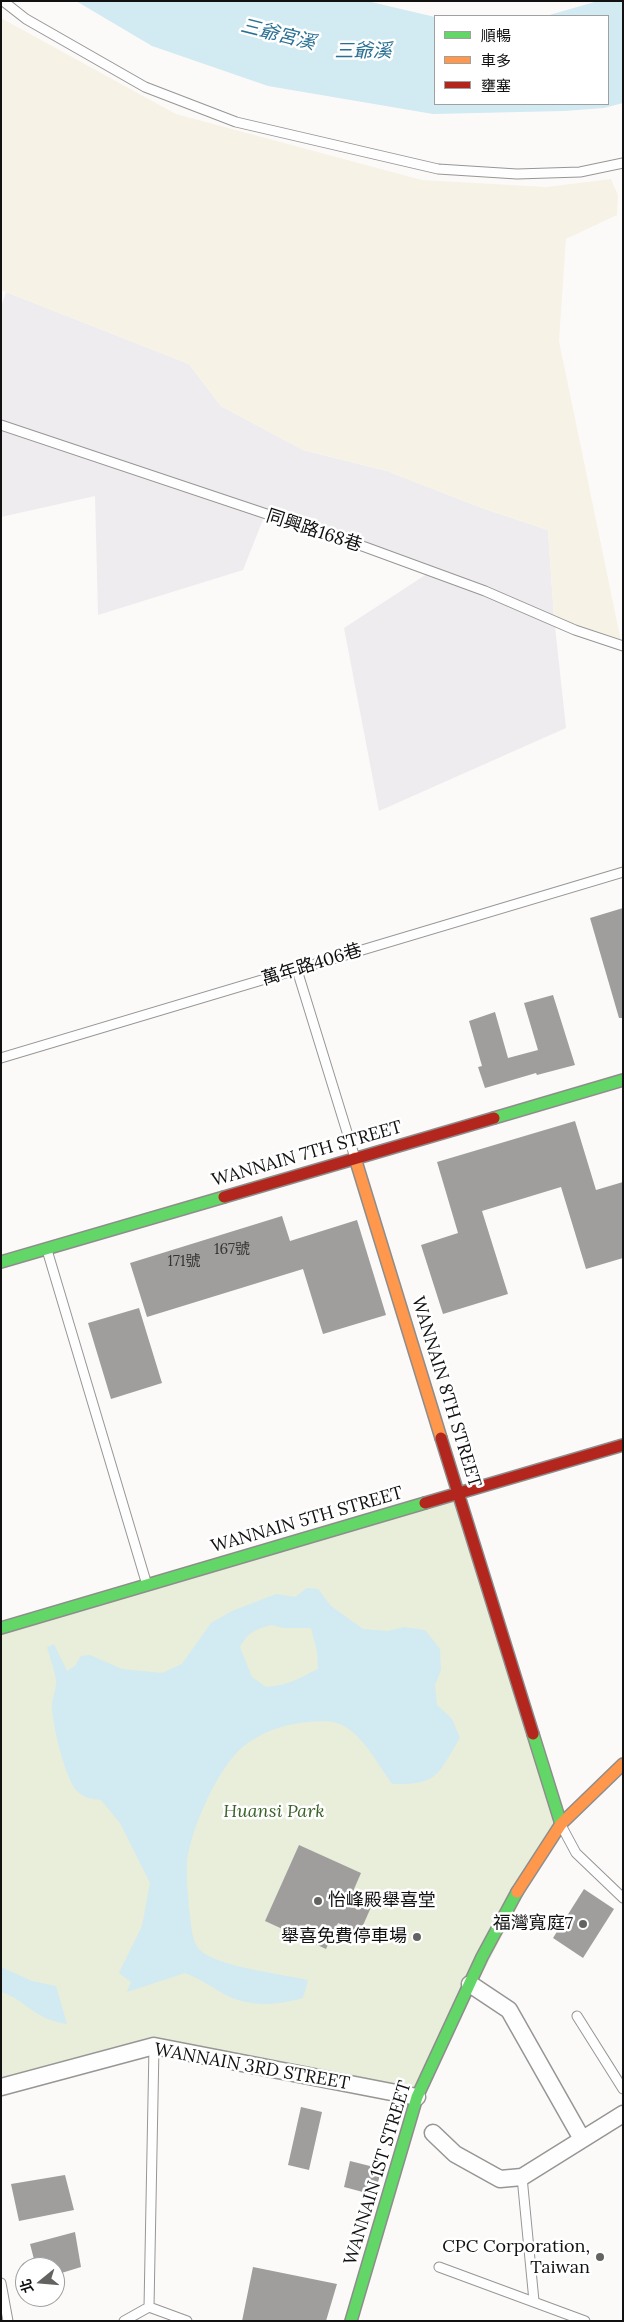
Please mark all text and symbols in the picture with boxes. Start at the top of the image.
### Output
water label: 三爺宮溪 [238,15,318,55]
legend [434,15,609,105]
text: 順暢 [481,26,511,45]
water label: 三爺溪 [335,41,391,63]
text: 車多 [481,51,511,70]
text: 壅塞 [481,76,511,95]
street label: 同興路168巷 [264,505,364,557]
street label: 萬年路406巷 [259,940,365,990]
street label: WANNAIN 7TH STREET [209,1116,405,1192]
house number: 167號 [214,1241,250,1259]
house number: 171號 [168,1253,200,1271]
street label: WANNAIN 8TH STREET [407,1294,485,1490]
street label: WANNAIN 5TH STREET [209,1482,405,1558]
park label: Huansi Park [223,1801,325,1823]
place label: 怡峰殿舉喜堂 [328,1890,436,1912]
marker: 怡峰殿舉喜堂 [312,1895,324,1907]
place label: 福灣寬庭7 [493,1913,573,1935]
marker: 福灣寬庭7 [577,1918,589,1930]
place label: 舉喜免費停車場 [281,1926,407,1948]
marker: 舉喜免費停車場 [411,1931,423,1943]
street label: WANNAIN 3RD STREET [153,2039,351,2095]
street label: WANNAIN 1ST STREET [340,2078,416,2268]
place label: CPC Corporation, Taiwan [442,2236,590,2278]
marker: CPC Corporation, Taiwan [594,2251,606,2263]
north arrow [15,2257,65,2307]
text: 北 [16,2277,37,2295]

